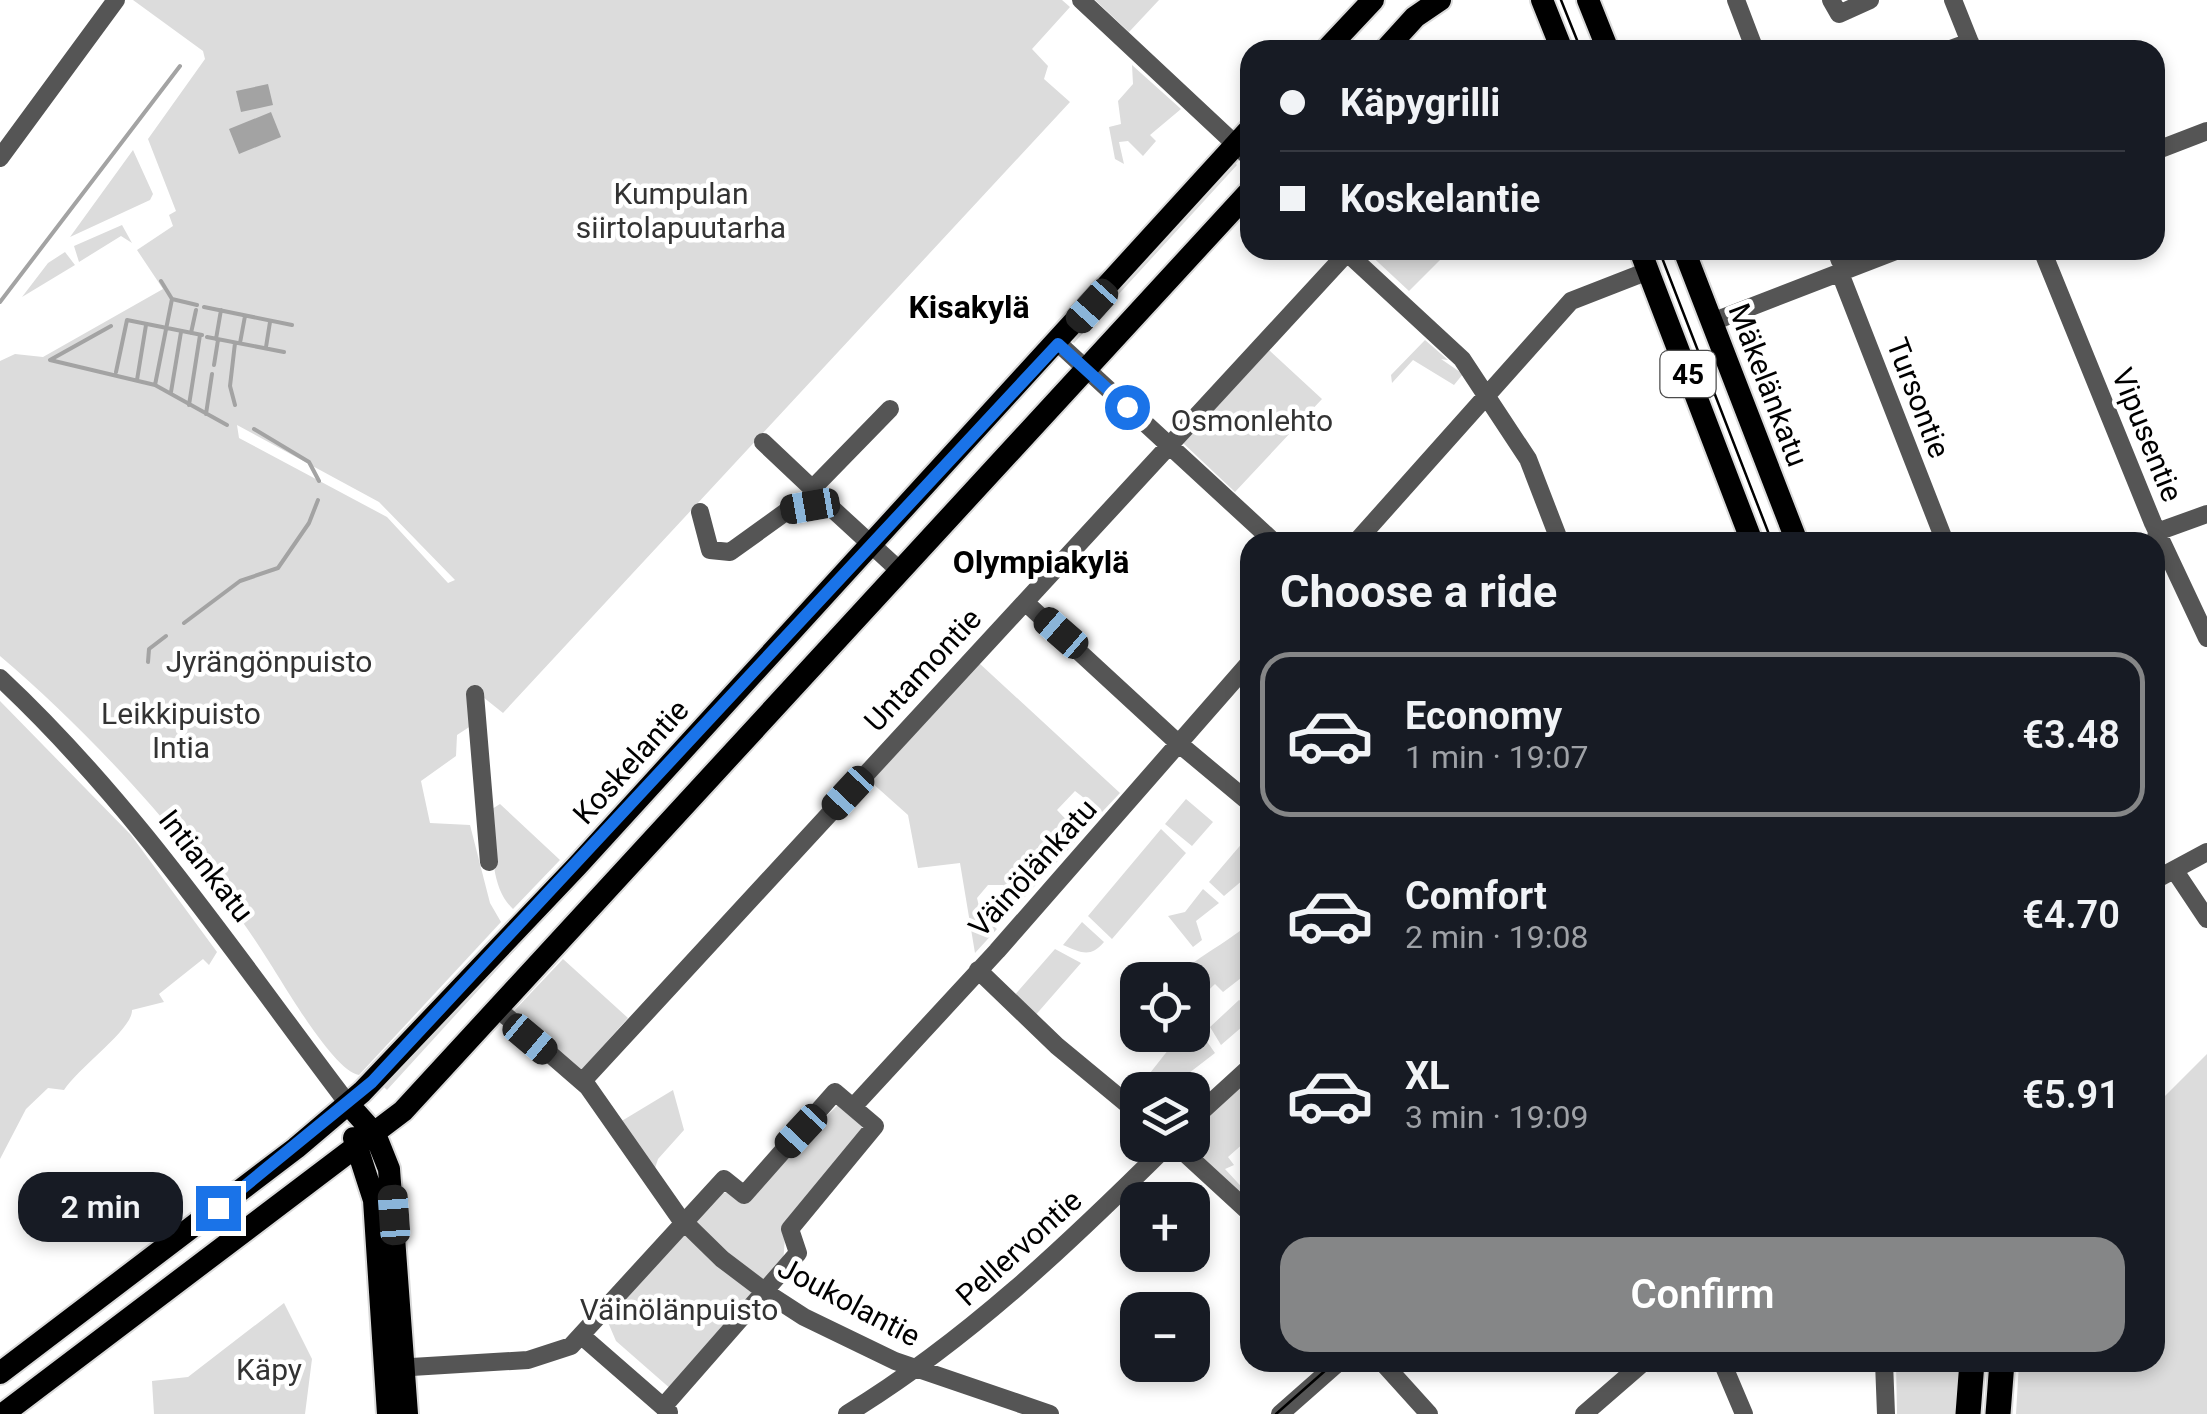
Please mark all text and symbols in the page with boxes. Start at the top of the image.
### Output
text: Käpygrilli [1340,81,1500,125]
park label: Kumpulan siirtolapuutarha [576,176,786,245]
text: Koskelantie [1340,177,1540,221]
car [1061,274,1123,338]
district label: Kisakylä [908,288,1030,326]
street label: Mäkelänkatu [1721,299,1816,471]
street label: Tursontie [1880,333,1957,463]
road number: 45 [1660,351,1716,397]
street label: Vipusentie [2105,363,2190,507]
route start [1105,385,1150,430]
park label: Osmonlehto [1171,403,1333,438]
car [778,486,842,526]
district label: Olympiakylä [953,543,1129,581]
text: Choose a ride [1280,565,1557,618]
street label: Untamontie [857,601,988,738]
car [1029,602,1093,664]
park label: Jyrängönpuisto [166,644,372,679]
icon: car [1285,690,1375,780]
street label: Koskelantie [566,692,696,831]
text: Economy [1405,694,1562,738]
park label: Leikkipuisto Intia [101,696,261,765]
text: €3.48 [2022,713,2120,757]
text: 1 min · 19:07 [1405,738,1588,776]
car [817,761,879,825]
street label: Väinölänkatu [961,791,1104,944]
street label: Intiankatu [152,803,261,929]
icon: car [1285,870,1375,960]
text: Comfort [1405,874,1547,918]
text: €4.70 [2022,893,2120,937]
text: 2 min · 19:08 [1405,918,1588,956]
map controls [1120,962,1210,1382]
button: locate [1120,962,1210,1052]
car [497,1008,563,1070]
icon: car [1285,1050,1375,1140]
text: XL [1405,1054,1450,1098]
button: layers [1120,1072,1210,1162]
text: €5.91 [2022,1073,2120,1117]
text: 3 min · 19:09 [1405,1098,1588,1136]
car [770,1099,832,1163]
callout: 2 min [18,1173,183,1243]
street label: Pellervontie [949,1182,1089,1313]
button: + [1120,1182,1210,1272]
car [377,1184,411,1246]
route end [196,1186,241,1231]
text: 2 min [60,1188,141,1226]
button: Confirm [1280,1237,2125,1352]
street label: Joukolantie [772,1250,926,1354]
park label: Väinölänpuisto [580,1292,778,1327]
button: − [1120,1292,1210,1382]
park label: Käpy [236,1352,302,1387]

